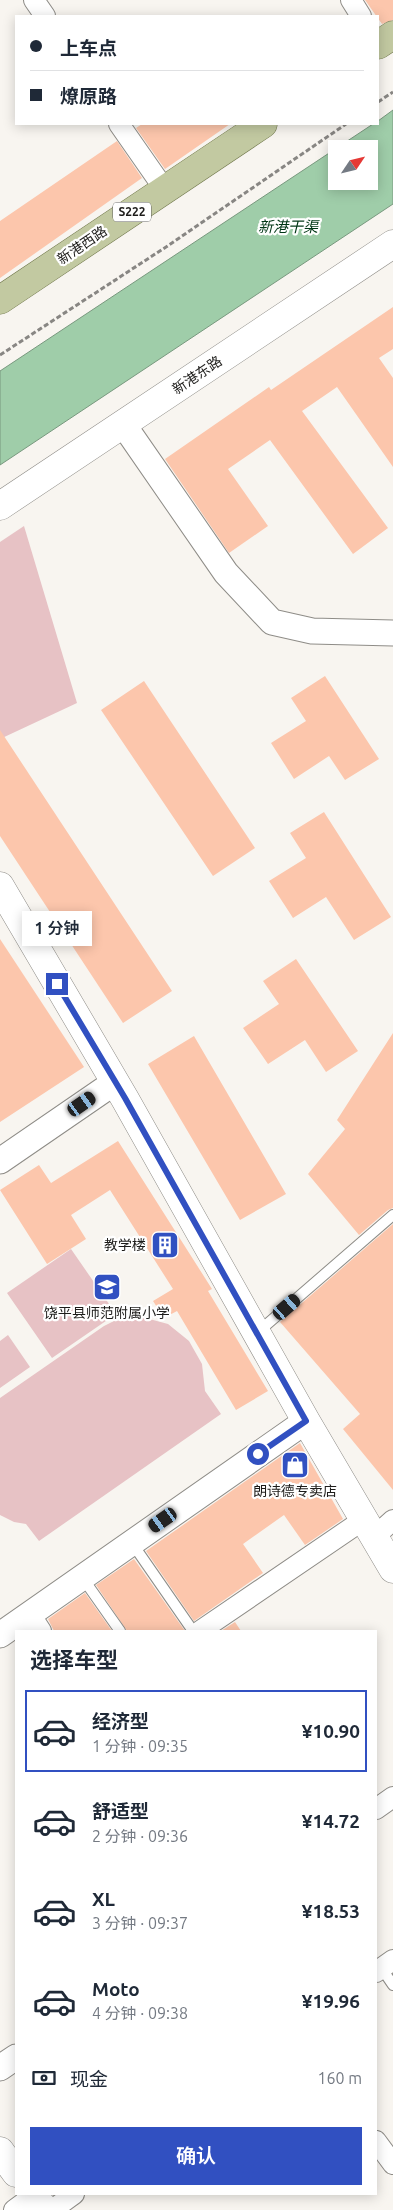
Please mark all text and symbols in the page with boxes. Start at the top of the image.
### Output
text: 上车点 [60,37,117,59]
text: 燎原路 [60,85,117,107]
north arrow [328,140,378,190]
map controls [328,140,378,190]
road number: S222 [113,202,151,222]
water label: 新港干渠 [258,218,320,235]
street label: 新港西路 [54,223,110,267]
street label: 新港东路 [169,353,225,397]
callout: 1 分钟 [22,912,92,946]
text: 1 分钟 [35,919,79,937]
route end [46,973,68,995]
car [65,1089,98,1119]
building icon: 教学楼 [150,1230,180,1260]
place label: 教学楼 [104,1237,146,1253]
school or university icon: 饶平县师范附属小学 [92,1272,122,1302]
car [270,1291,303,1323]
place label: 饶平县师范附属小学 [44,1305,170,1321]
route start [247,1443,269,1465]
shop icon: 朗诗德专卖店 [280,1450,310,1480]
place label: 朗诗德专卖店 [253,1483,337,1499]
car [146,1505,179,1535]
text: 选择车型 [30,1647,118,1672]
icon: car [32,1709,77,1754]
text: 经济型 [92,1710,149,1732]
text: ¥10.90 [302,1720,360,1742]
text: 1 分钟 · 09:35 [92,1737,188,1755]
icon: car [32,1799,77,1844]
text: 舒适型 [92,1800,149,1822]
text: ¥14.72 [302,1810,360,1832]
text: 2 分钟 · 09:36 [92,1827,188,1845]
text: XL [92,1888,115,1910]
icon: car [32,1889,77,1934]
text: ¥18.53 [302,1900,360,1922]
text: 3 分钟 · 09:37 [92,1914,188,1932]
text: Moto [92,1978,140,2000]
icon: car [32,1979,77,2024]
text: ¥19.96 [302,1990,360,2012]
text: 4 分钟 · 09:38 [92,2004,188,2022]
icon: cash [30,2064,58,2092]
text: 现金 [70,2068,108,2090]
text: 160 m [317,2069,362,2087]
button: 确认 [30,2127,362,2185]

